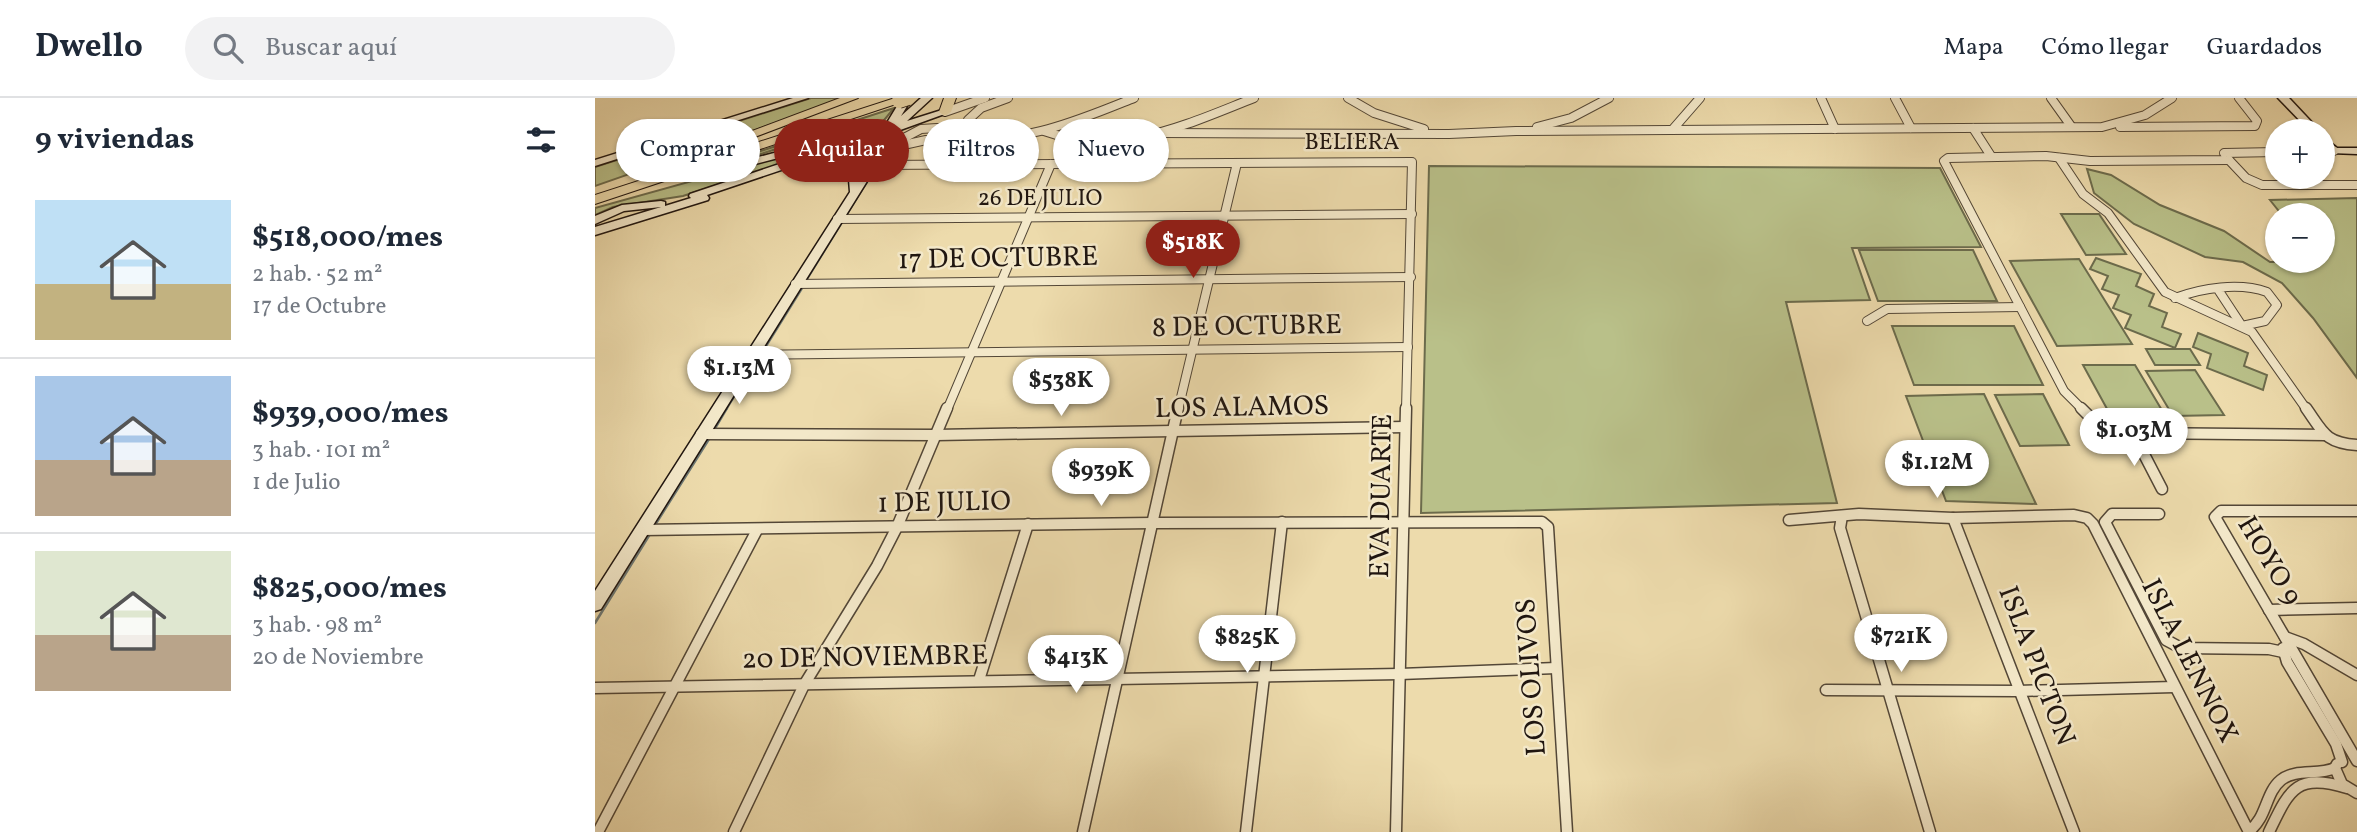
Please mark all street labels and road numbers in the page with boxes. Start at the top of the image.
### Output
street label: BELIERA [1305,127,1399,159]
street label: 26 DE JULIO [978,183,1103,215]
street label: 17 DE OCTUBRE [897,238,1099,280]
street label: 8 DE OCTUBRE [1152,306,1342,348]
street label: LOS ALAMOS [1155,387,1329,429]
street label: EVA DUARTE [1361,413,1403,579]
street label: 1 DE JULIO [877,482,1011,524]
street label: HOYO 9 [2227,509,2311,613]
street label: ISLA LENNOX [2131,572,2247,750]
street label: ISLA PICTON [1988,580,2084,752]
street label: LOS OLIVOS [1507,597,1557,757]
street label: 20 DE NOVIEMBRE [742,636,988,680]

